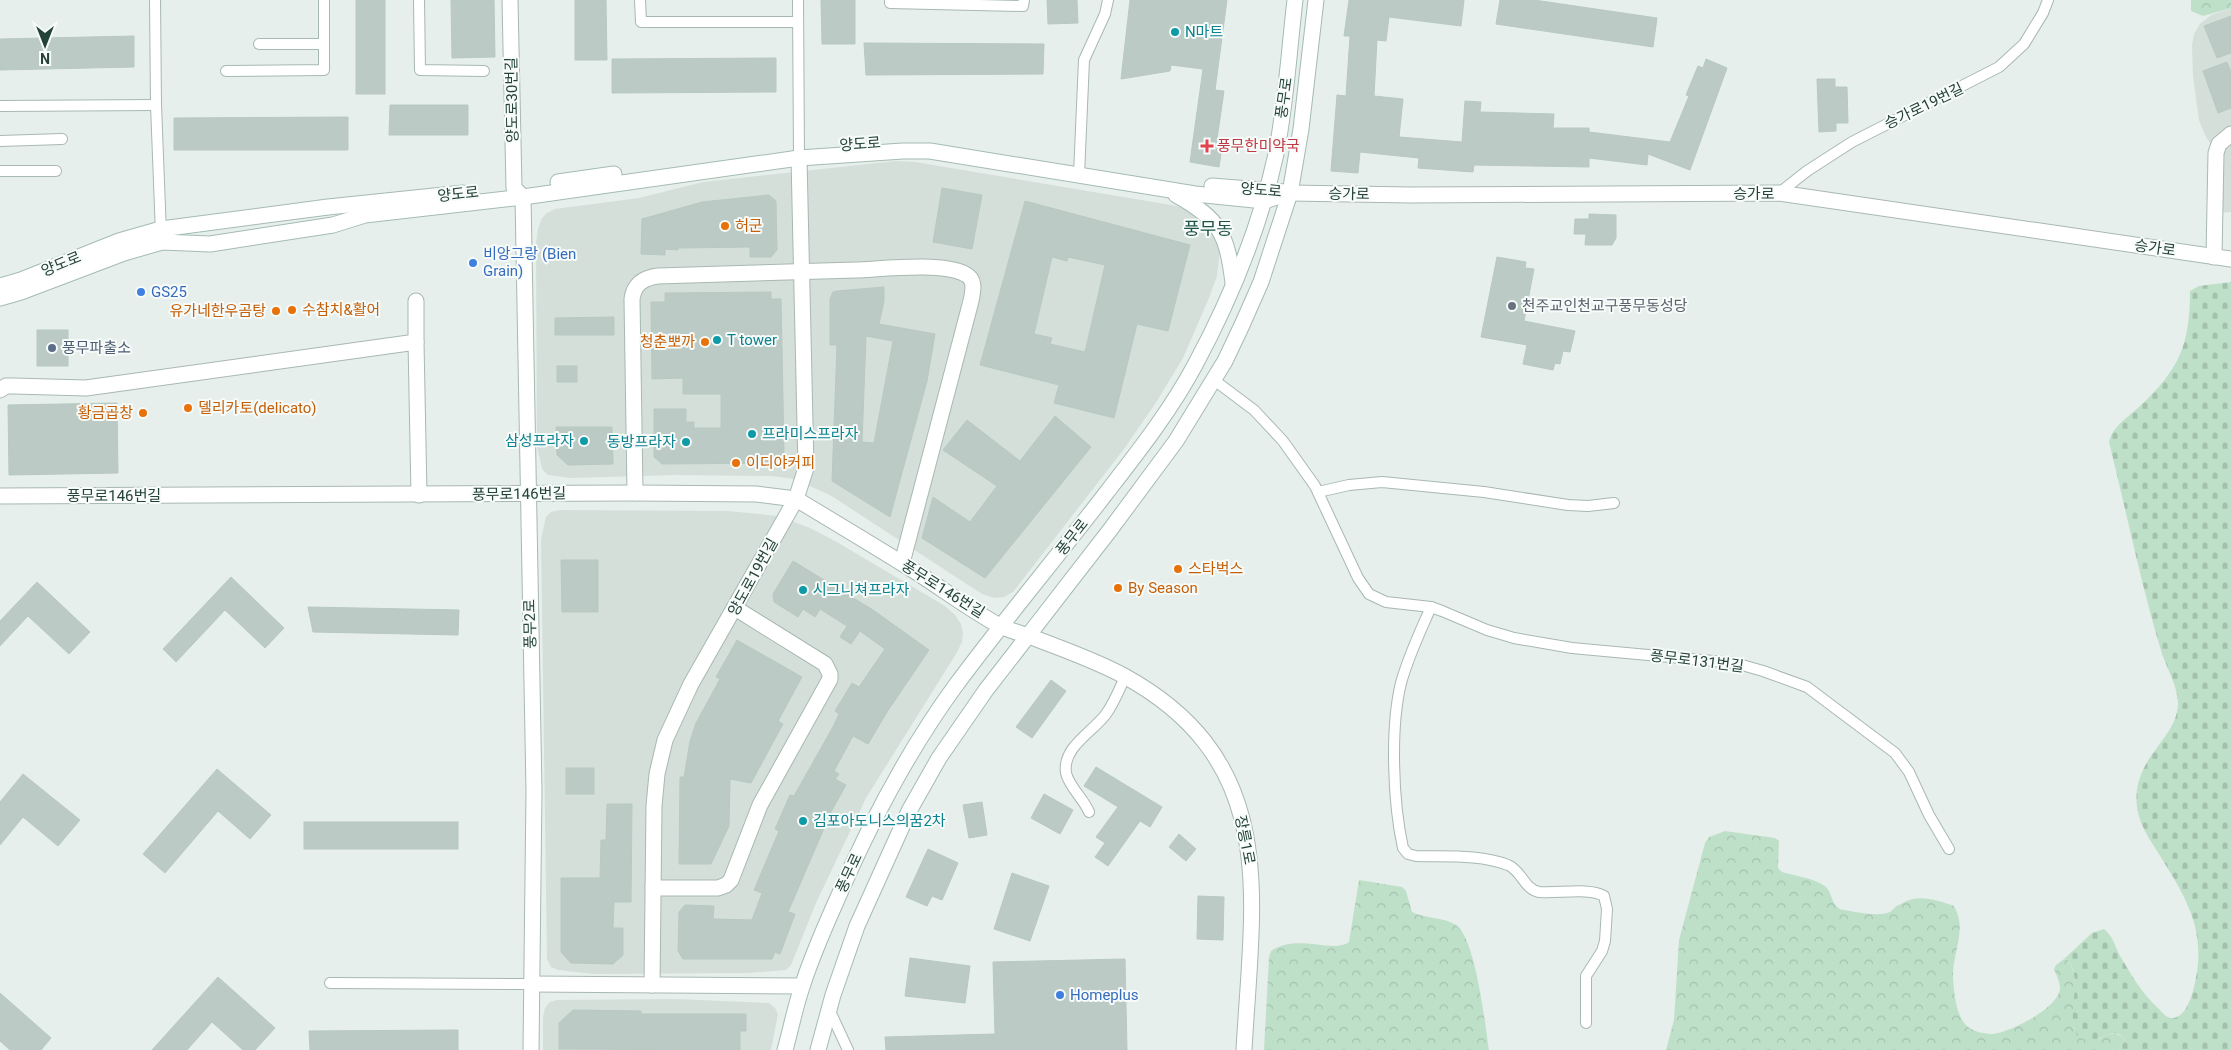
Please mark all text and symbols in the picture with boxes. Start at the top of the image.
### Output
north arrow [20,20,70,70]
place label: N마트 [1185,23,1224,41]
marker: N마트 [1169,26,1181,38]
text: N [40,50,50,66]
street label: 양도로30번길 [502,57,522,143]
street label: 풍무로 [1272,76,1296,120]
street label: 승가로19번길 [1881,79,1967,133]
street label: 양도로 [839,134,881,154]
place label: 풍무한미약국 [1217,137,1300,155]
marker: 풍무한미약국 [1201,140,1213,152]
street label: 양도로 [1240,179,1282,201]
street label: 양도로 [436,183,480,205]
street label: 승가로 [1328,185,1370,203]
street label: 승가로 [1733,185,1775,203]
place label: 허군 [735,217,763,235]
district label: 풍무동 [1183,218,1233,239]
marker: 허군 [719,220,731,232]
street label: 승가로 [2133,236,2177,260]
place label: 비앙그랑 (Bien Grain) [483,245,576,280]
street label: 양도로 [38,248,84,280]
marker: 비앙그랑 (Bien Grain) [467,257,479,269]
place label: GS25 [151,283,187,301]
marker: GS25 [135,286,147,298]
place label: 천주교인천교구풍무동성당 [1522,297,1688,315]
marker: 천주교인천교구풍무동성당 [1506,300,1518,312]
place label: 수참치&활어 [302,301,380,319]
place label: 유가네한우곰탕 [169,302,266,320]
marker: 수참치&활어 [286,304,298,316]
marker: 유가네한우곰탕 [270,305,282,317]
place label: T tower [727,331,777,349]
place label: 청춘뽀까 [640,333,695,351]
marker: T tower [711,334,723,346]
marker: 청춘뽀까 [699,336,711,348]
place label: 풍무파출소 [62,339,131,357]
marker: 풍무파출소 [46,342,58,354]
place label: 델리카토(delicato) [198,399,317,417]
marker: 델리카토(delicato) [182,402,194,414]
place label: 황금곱창 [78,404,133,422]
marker: 황금곱창 [137,407,149,419]
place label: 프라미스프라자 [762,425,859,443]
marker: 프라미스프라자 [746,428,758,440]
place label: 삼성프라자 [505,432,574,450]
place label: 동방프라자 [607,433,676,451]
marker: 삼성프라자 [578,435,590,447]
marker: 동방프라자 [680,436,692,448]
place label: 이디야커피 [746,454,815,472]
marker: 이디야커피 [730,457,742,469]
street label: 풍무로146번길 [472,484,566,504]
street label: 풍무로146번길 [67,487,161,505]
street label: 풍무로 [1052,515,1092,559]
street label: 양도로19번길 [724,535,782,619]
street label: 풍무로146번길 [898,556,988,622]
place label: 스타벅스 [1188,560,1243,578]
marker: 스타벅스 [1172,563,1184,575]
place label: By Season [1128,579,1198,597]
place label: 시그니쳐프라자 [813,581,910,599]
marker: By Season [1112,582,1124,594]
marker: 시그니쳐프라자 [797,584,809,596]
street label: 풍무2로 [521,599,539,649]
street label: 풍무로131번길 [1649,646,1745,676]
place label: 김포아도니스의꿈2차 [813,812,946,830]
street label: 장릉1로 [1231,814,1259,866]
marker: 김포아도니스의꿈2차 [797,815,809,827]
street label: 풍무로 [832,850,866,896]
place label: Homeplus [1070,986,1138,1004]
marker: Homeplus [1054,989,1066,1001]

